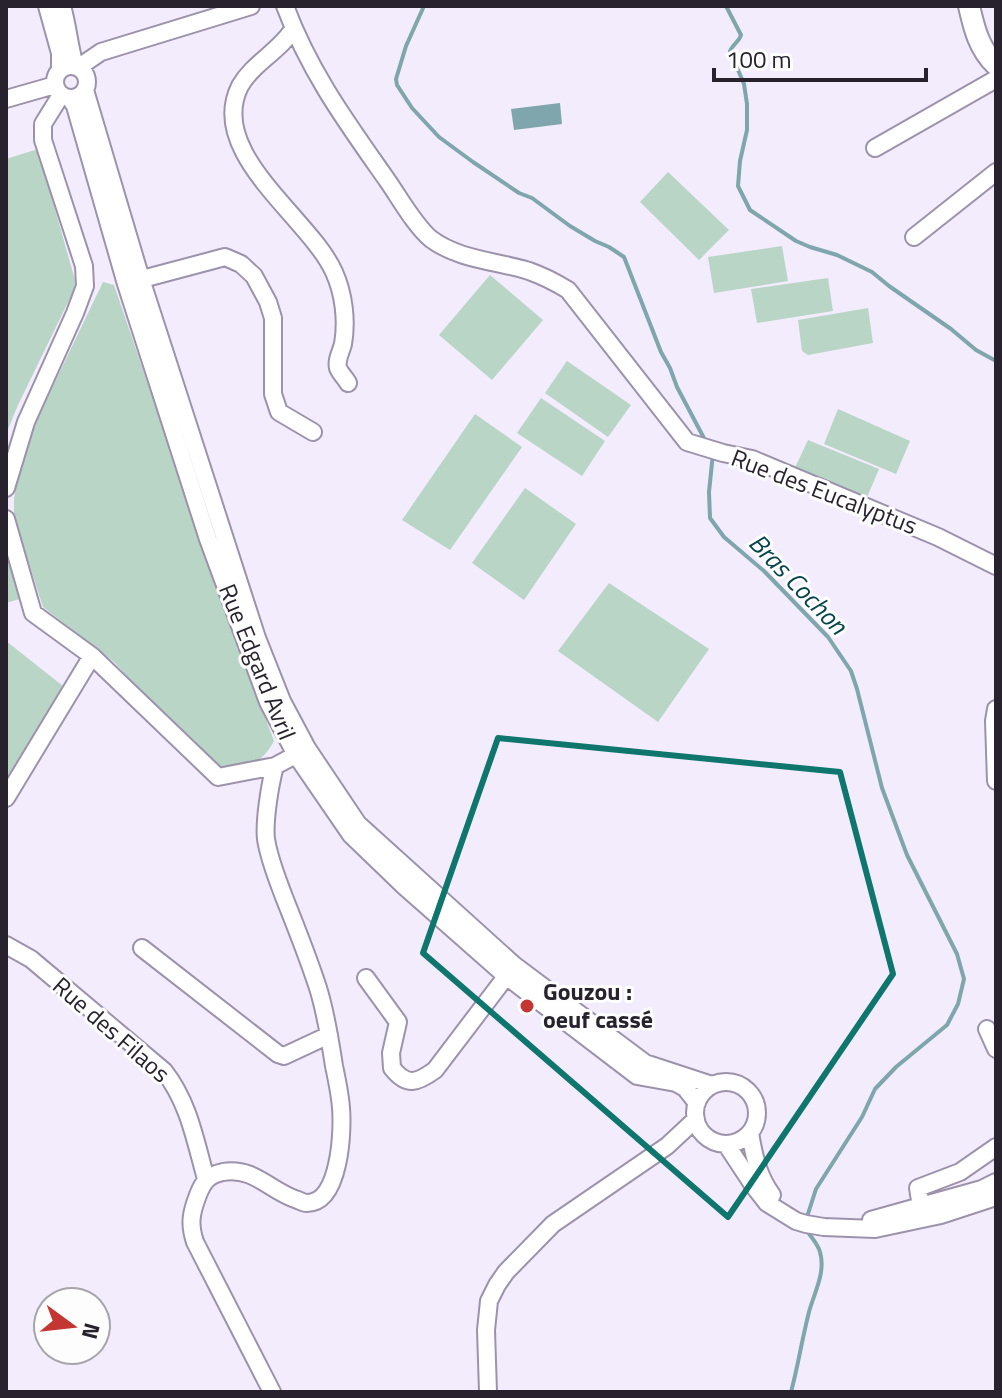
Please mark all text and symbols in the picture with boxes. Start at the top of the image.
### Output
scale bar [714,32,926,82]
text: 100 m [726,41,792,77]
street label: Rue des Eucalyptus [726,439,923,543]
water label: Bras Cochon [740,524,857,644]
street label: Rue Edgard Avril [210,578,306,745]
street label: Rue des Filaos [45,968,178,1091]
place label: Gouzou : oeuf cassé [543,973,653,1037]
marker: Gouzou : oeuf cassé [518,997,536,1015]
north arrow [32,1286,112,1366]
text: N [73,1319,110,1343]

